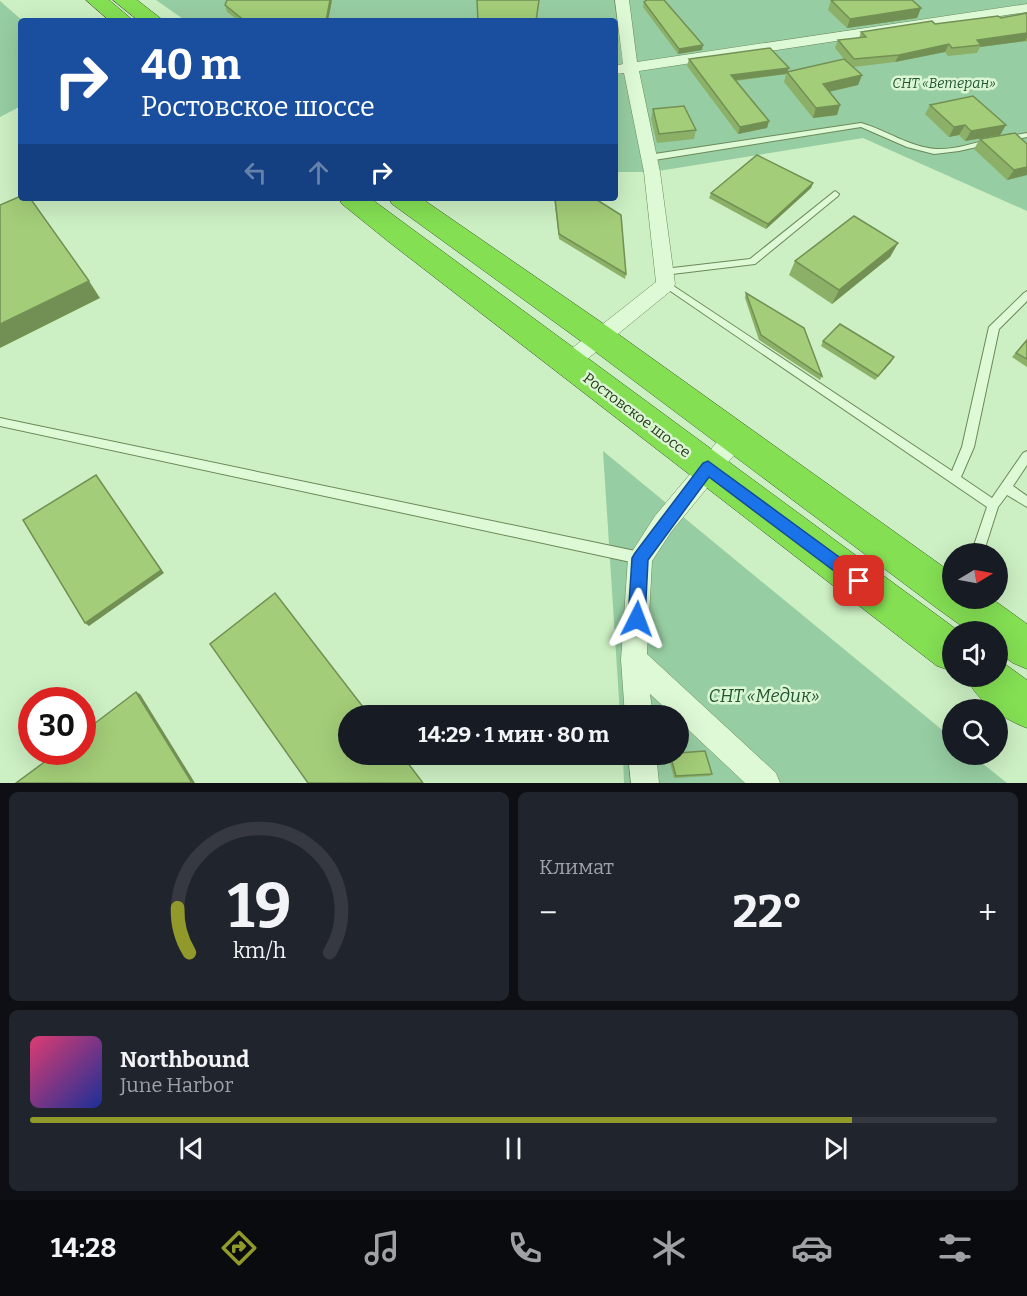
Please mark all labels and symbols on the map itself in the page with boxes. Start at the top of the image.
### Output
park label: СНТ «Ветеран» [892,75,996,92]
street label: Ростовское шоссе [580,369,694,461]
north arrow [942,543,1008,609]
pin [833,555,884,606]
position arrow [605,587,669,651]
park label: СНТ «Медик» [708,685,820,707]
speed limit sign: 30 [18,687,96,765]

